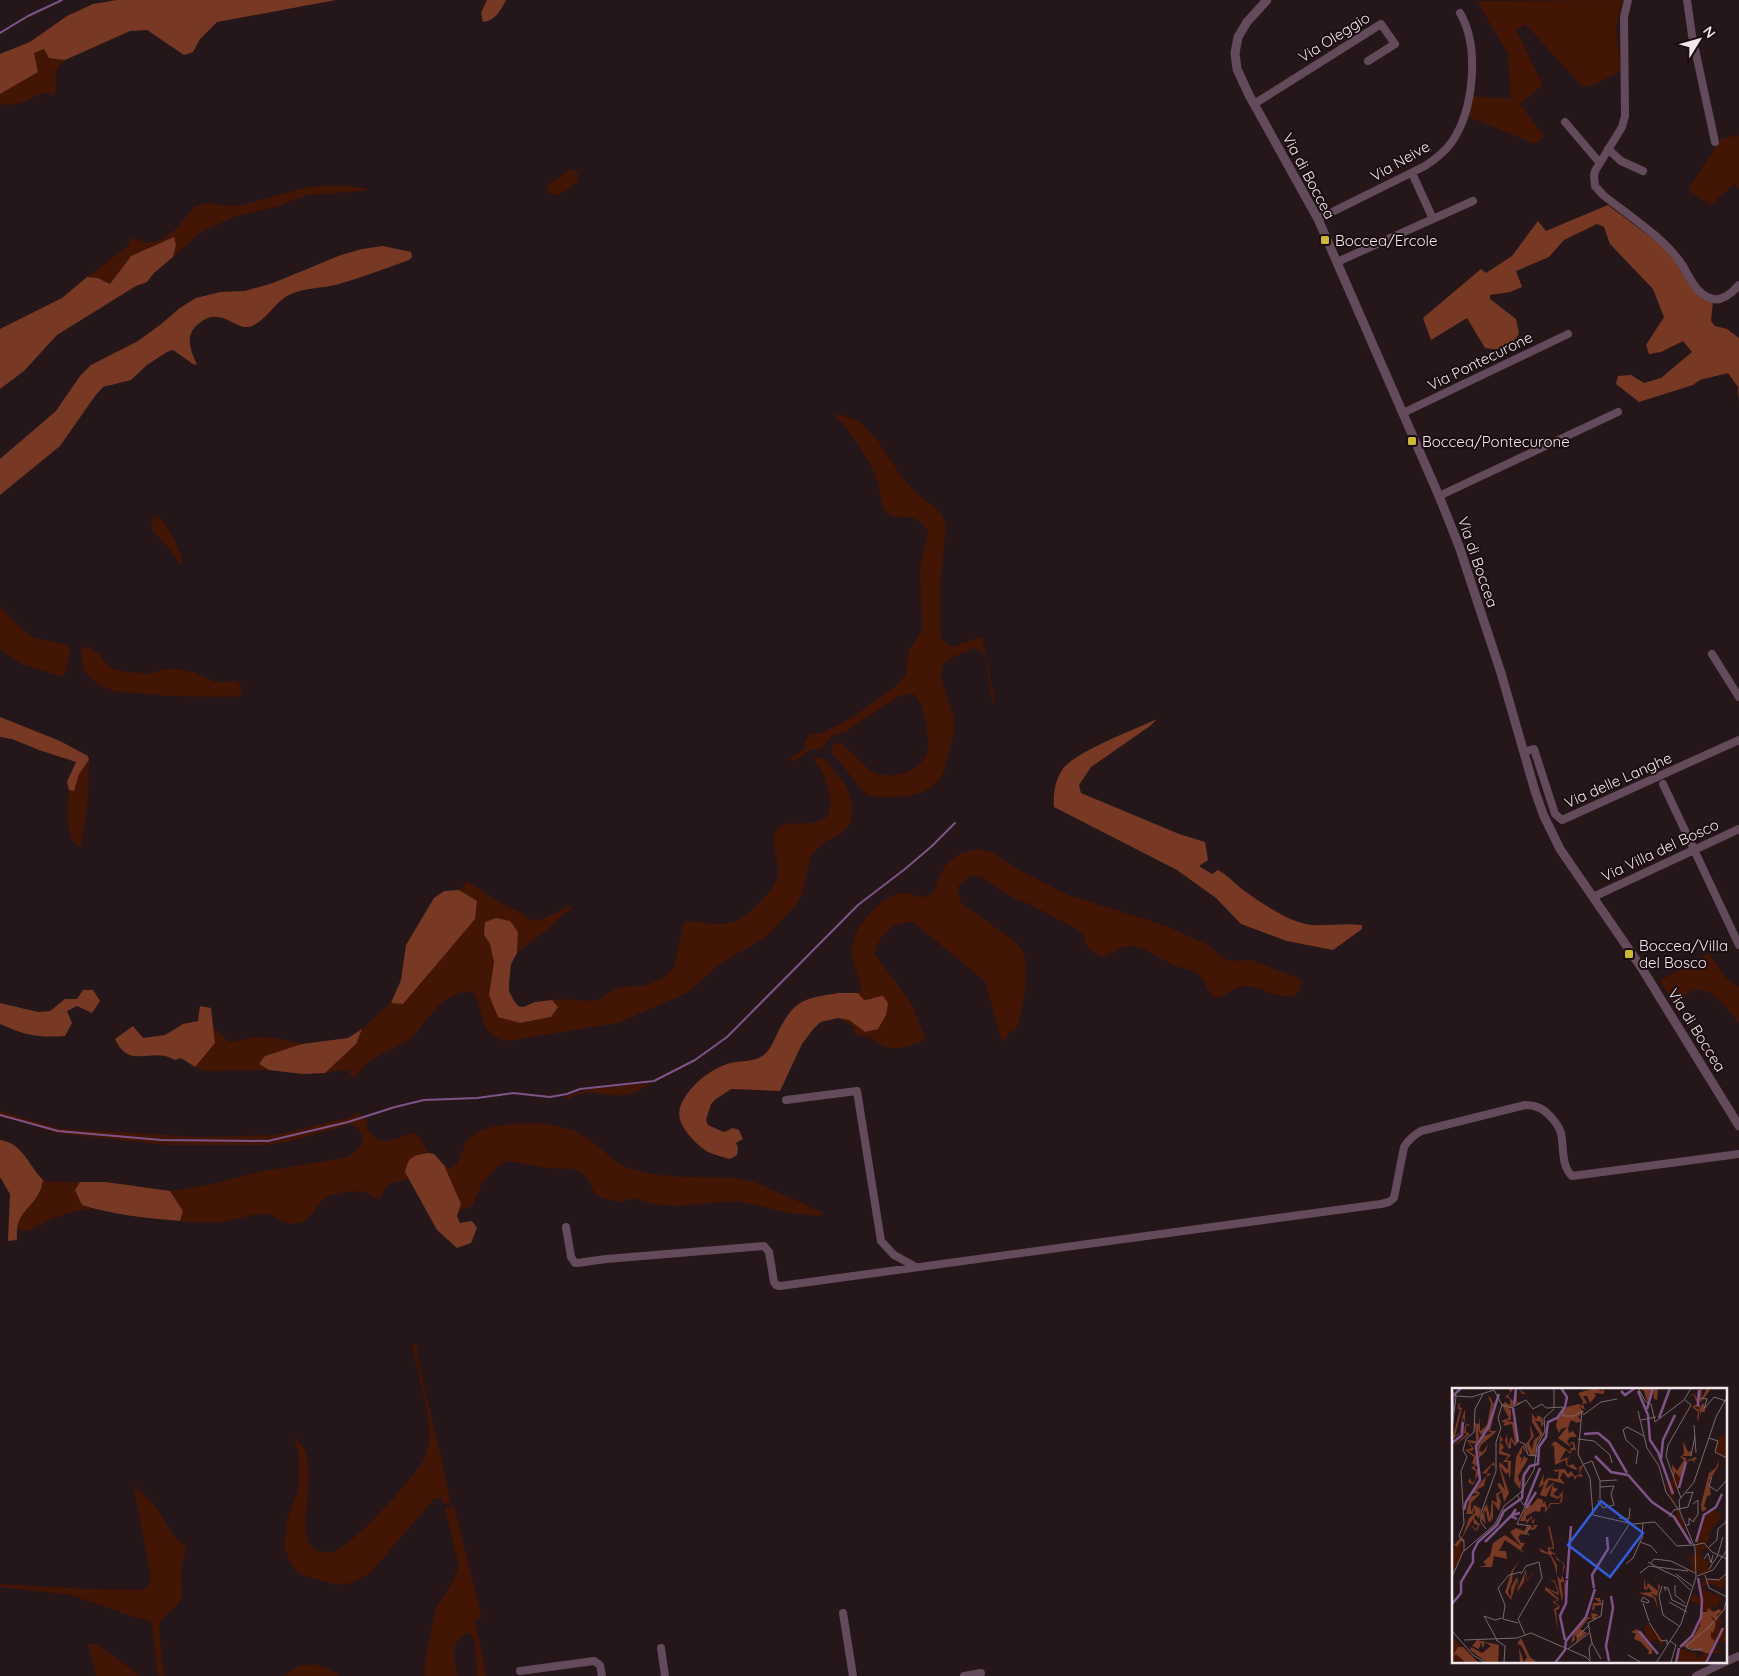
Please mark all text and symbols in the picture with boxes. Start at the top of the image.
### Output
street label: Via Oleggio [1295,8,1373,66]
north arrow [1674,15,1724,65]
text: N [1699,23,1720,42]
street label: Via di Boccea [1278,130,1340,222]
street label: Via Neive [1367,136,1433,186]
place label: Boccea/Ercole [1335,231,1437,250]
marker: Boccea/Ercole [1319,234,1331,246]
street label: Via Pontecurone [1424,327,1536,395]
place label: Boccea/Pontecurone [1422,432,1570,451]
marker: Boccea/Pontecurone [1406,435,1418,447]
street label: Via di Boccea [1454,514,1502,610]
street label: Via delle Langhe [1561,748,1675,812]
street label: Via Villa del Bosco [1598,814,1722,886]
place label: Boccea/Villa del Bosco [1639,936,1728,972]
marker: Boccea/Villa del Bosco [1623,948,1635,960]
street label: Via di Boccea [1664,985,1730,1075]
inset map [1452,1388,1726,1664]

